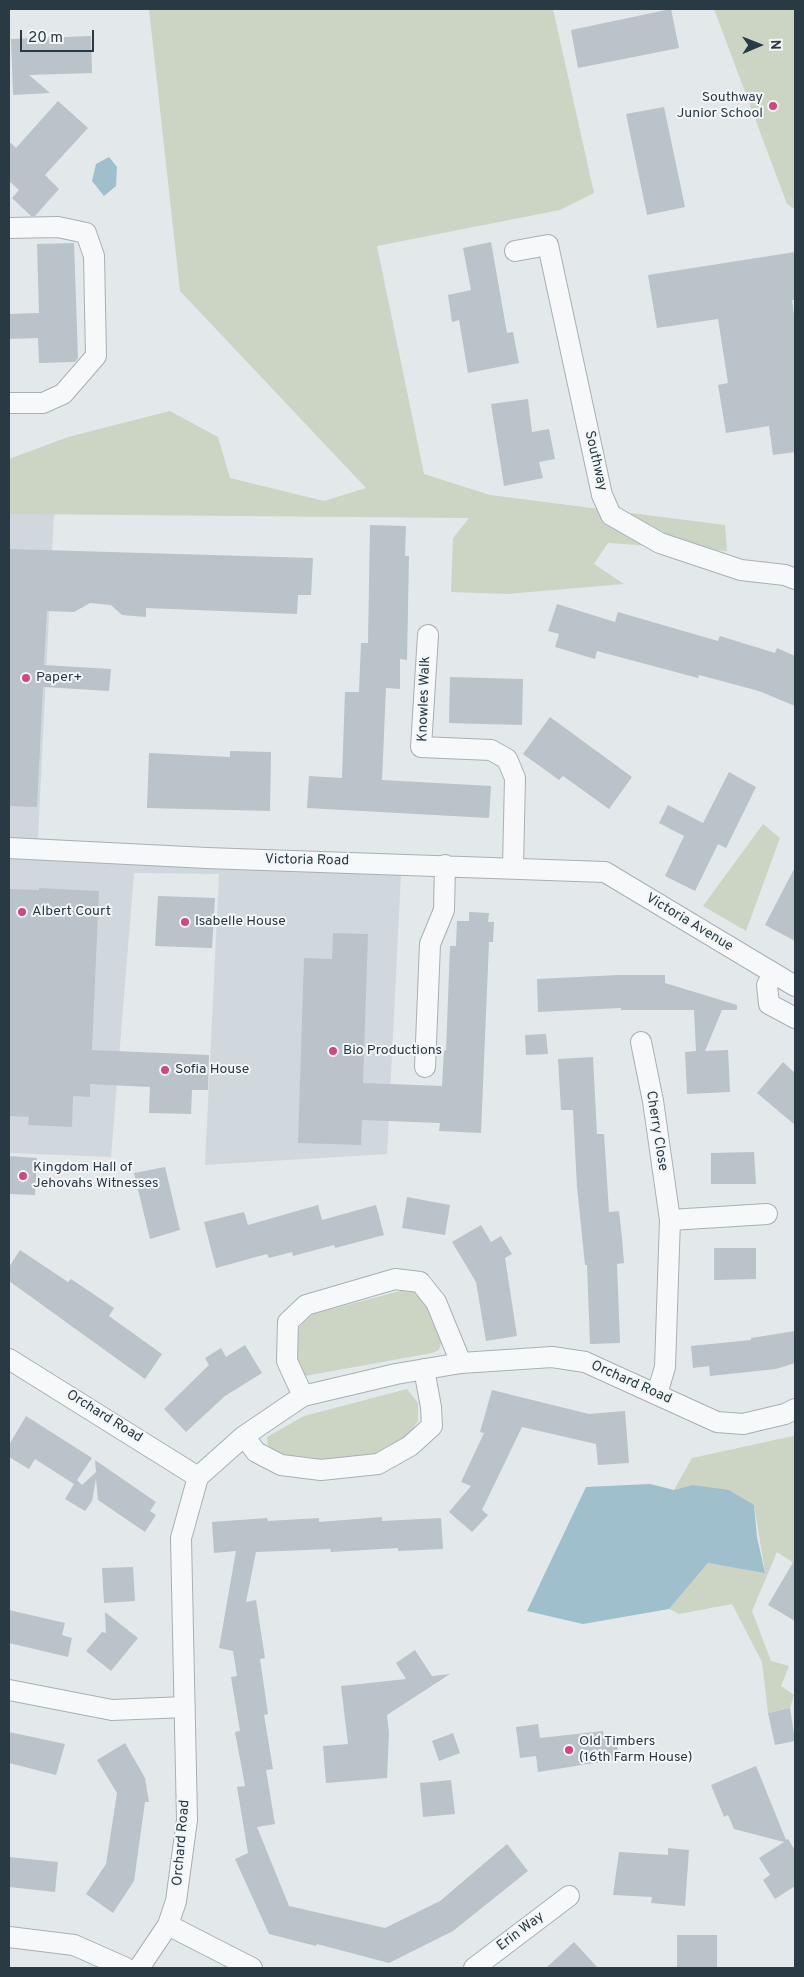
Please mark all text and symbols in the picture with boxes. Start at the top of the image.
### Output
scale bar [22,20,96,52]
north arrow [734,20,784,70]
text: 20 m [28,29,63,48]
text: N [766,40,783,50]
place label: Southway Junior School [677,90,763,122]
marker: Southway Junior School [767,100,779,112]
street label: Southway [580,429,610,493]
street label: Knowles Walk [415,656,435,742]
place label: Paper+ [36,670,82,686]
marker: Paper+ [20,672,32,684]
street label: Victoria Road [265,852,349,870]
street label: Victoria Avenue [642,890,736,956]
place label: Albert Court [32,904,111,920]
marker: Albert Court [16,906,28,918]
place label: Isabelle House [195,914,286,930]
marker: Isabelle House [179,916,191,928]
place label: Bio Productions [343,1043,442,1059]
marker: Bio Productions [327,1045,339,1057]
place label: Sofia House [175,1062,249,1078]
marker: Sofia House [159,1064,171,1076]
street label: Cherry Close [641,1090,671,1172]
place label: Kingdom Hall of Jehovahs Witnesses [33,1160,158,1192]
marker: Kingdom Hall of Jehovahs Witnesses [17,1170,29,1182]
street label: Orchard Road [588,1358,674,1408]
street label: Orchard Road [63,1387,145,1447]
place label: Old Timbers (16th Farm House) [579,1734,693,1766]
marker: Old Timbers (16th Farm House) [563,1744,575,1756]
street label: Orchard Road [170,1799,194,1887]
street label: Erin Way [494,1909,548,1955]

